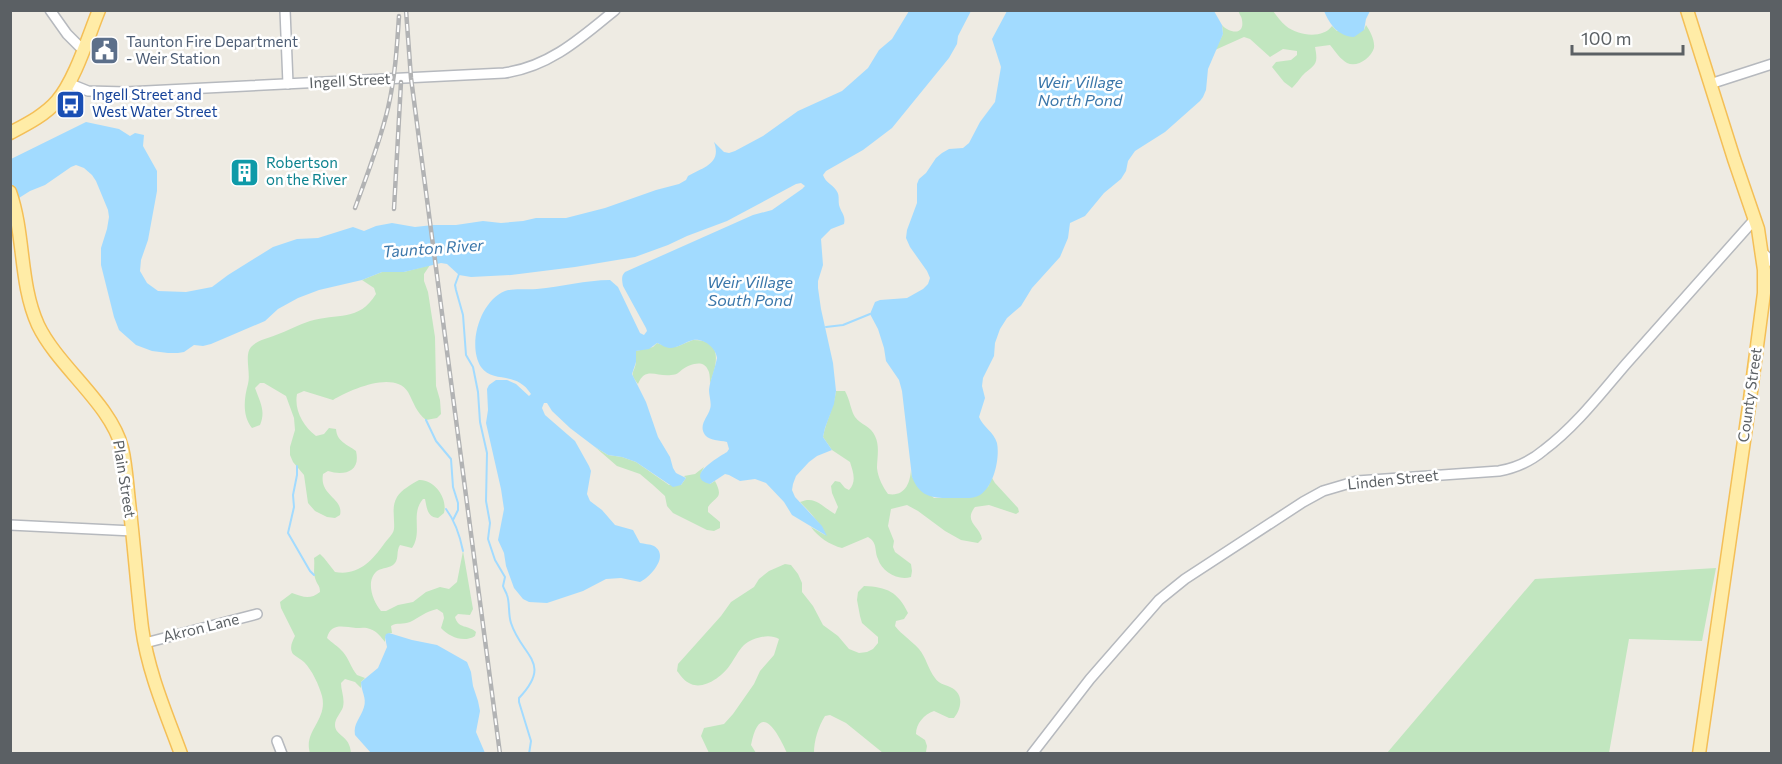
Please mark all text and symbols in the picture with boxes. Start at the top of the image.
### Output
scale bar [1572,18,1683,56]
text: 100 m [1581,27,1631,49]
place label: Taunton Fire Department - Weir Station [126,32,298,67]
public building icon: Taunton Fire Department - Weir Station [89,35,121,67]
street label: Ingell Street [309,69,391,91]
water label: Weir Village North Pond [1037,72,1124,109]
place label: Ingell Street and West Water Street [92,85,218,120]
bus stop icon: Ingell Street and West Water Street [55,88,87,120]
place label: Robertson on the River [266,153,347,188]
building icon: Robertson on the River [229,156,261,188]
water label: Taunton River [382,234,485,261]
water label: Weir Village South Pond [707,272,794,309]
street label: County Street [1733,346,1765,443]
street label: Plain Street [110,439,140,519]
street label: Linden Street [1346,465,1439,493]
street label: Akron Lane [161,609,241,645]

